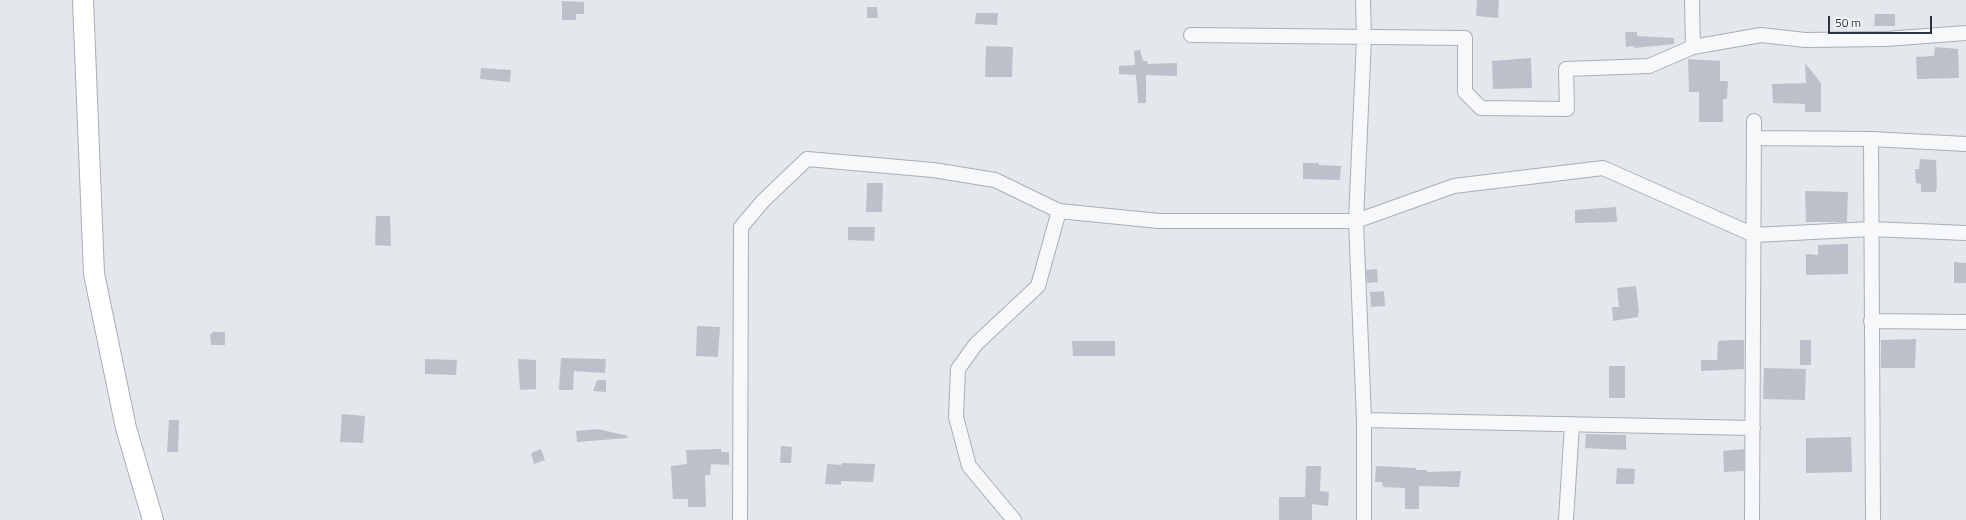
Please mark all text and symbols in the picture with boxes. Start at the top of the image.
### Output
scale bar [1830,8,1934,34]
text: 50 m [1835,13,1861,32]

